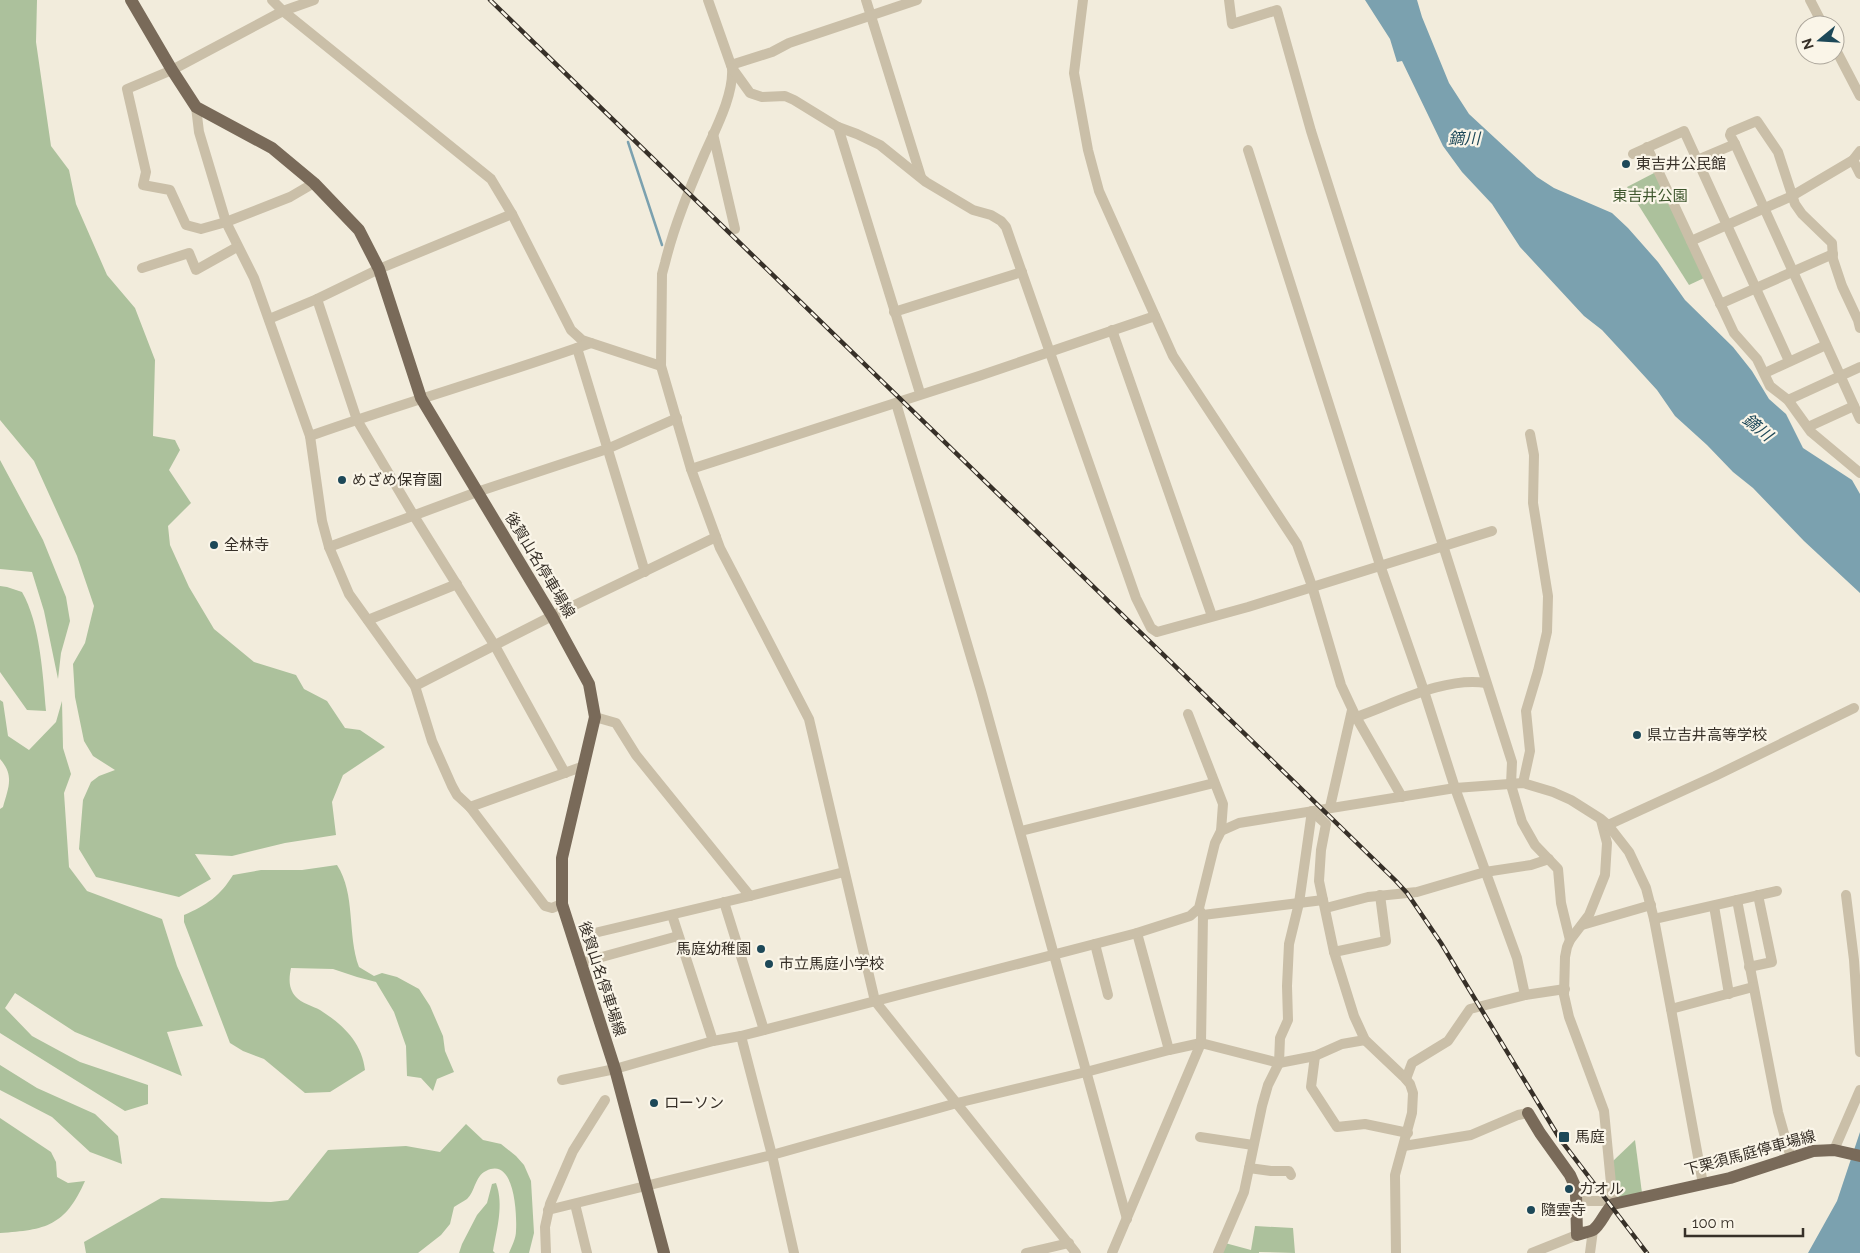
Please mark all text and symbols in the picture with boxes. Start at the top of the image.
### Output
north arrow [1795,15,1845,65]
text: N [1798,36,1817,52]
water label: 鏑川 [1448,129,1482,148]
place label: 東吉井公民館 [1636,155,1726,173]
marker: 東吉井公民館 [1620,158,1632,170]
park label: 東吉井公園 [1612,187,1688,205]
water label: 鏑川 [1739,410,1778,446]
place label: めざめ保育園 [352,471,442,489]
marker: めざめ保育園 [336,474,348,486]
street label: 後賀山名停車場線 [501,509,579,621]
place label: 全林寺 [224,536,269,554]
marker: 全林寺 [208,539,220,551]
place label: 県立吉井高等学校 [1647,726,1767,744]
marker: 県立吉井高等学校 [1631,729,1643,741]
street label: 後賀山名停車場線 [575,919,629,1039]
place label: 馬庭幼稚園 [676,940,751,958]
marker: 馬庭幼稚園 [755,943,767,955]
place label: 市立馬庭小学校 [779,955,884,973]
marker: 市立馬庭小学校 [763,958,775,970]
place label: ローソン [664,1094,724,1112]
marker: ローソン [648,1097,660,1109]
street label: 下栗須馬庭停車場線 [1682,1127,1818,1179]
place label: 馬庭 [1575,1128,1605,1146]
marker: 馬庭 [1557,1130,1571,1144]
place label: カオル [1579,1180,1624,1198]
marker: カオル [1563,1183,1575,1195]
place label: 隨雲寺 [1541,1201,1586,1219]
marker: 隨雲寺 [1525,1204,1537,1216]
scale bar [1685,1206,1802,1238]
text: 100 m [1692,1214,1734,1232]

